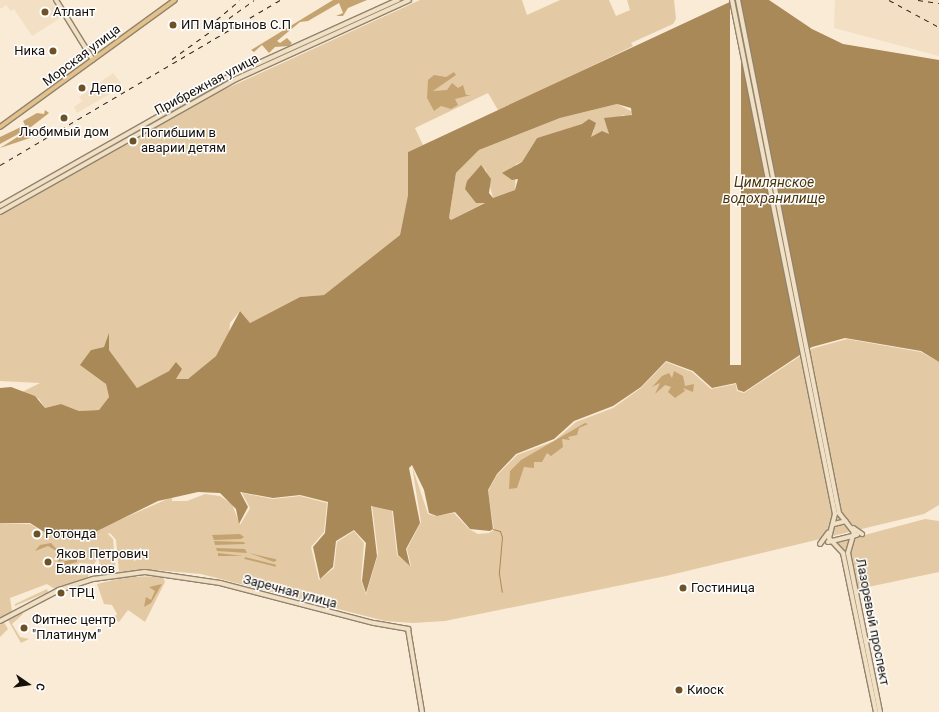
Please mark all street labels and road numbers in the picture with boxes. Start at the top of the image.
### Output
street label: Морская улица [40,22,124,90]
street label: Прибрежная улица [152,51,262,119]
street label: Лазоревый проспект [852,557,892,687]
street label: Заречная улица [241,572,339,612]

